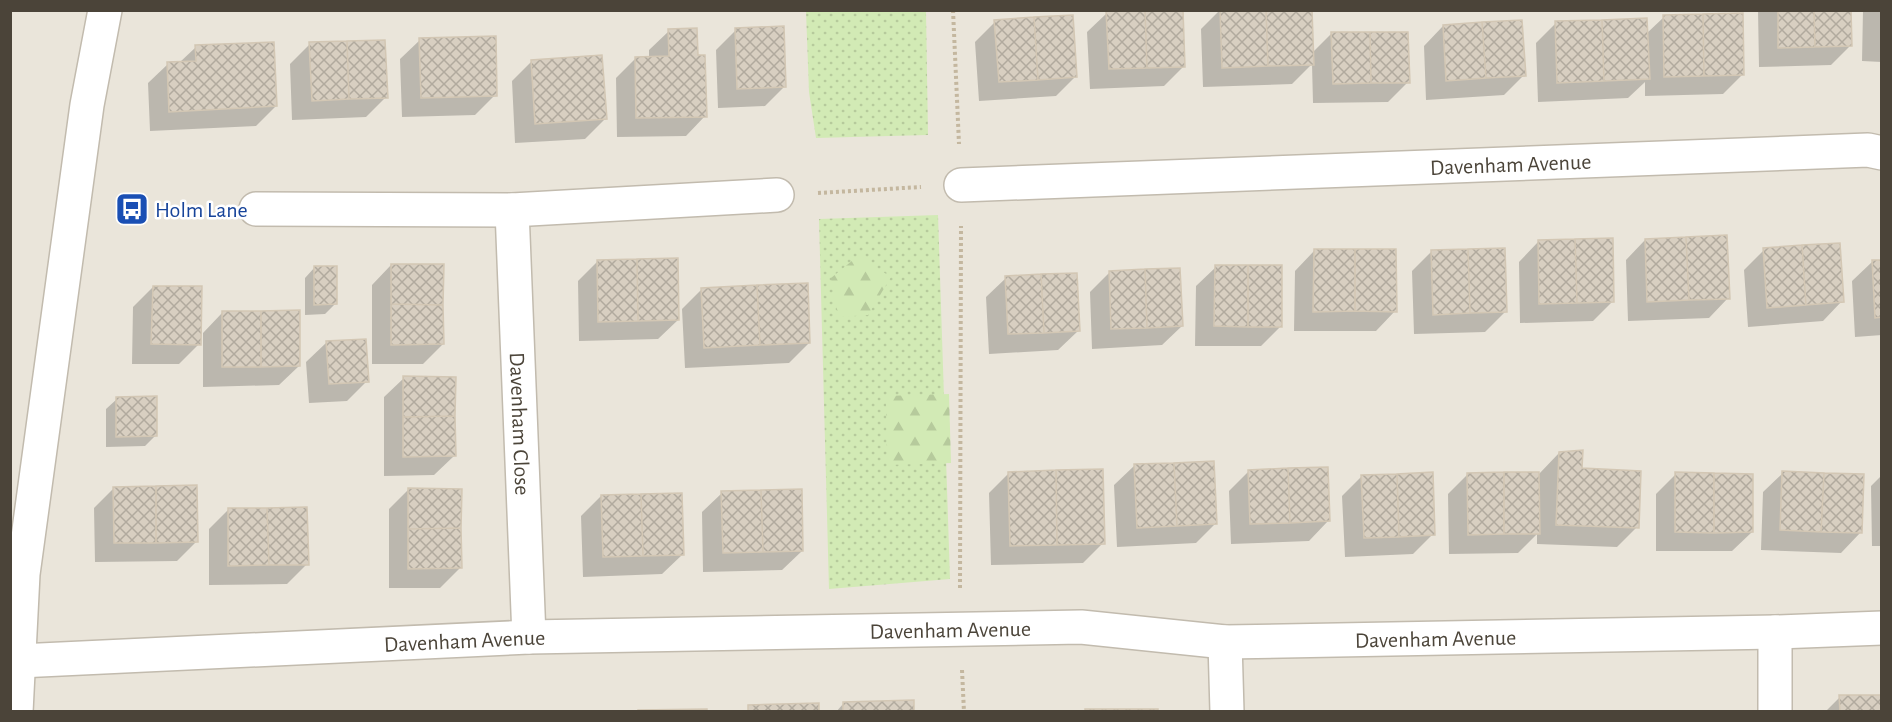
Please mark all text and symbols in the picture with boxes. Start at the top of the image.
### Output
street label: Davenham Avenue [1430,151,1592,179]
bus stop icon: Holm Lane [114,191,150,227]
place label: Holm Lane [155,199,248,221]
street label: Davenham Close [506,352,533,496]
street label: Davenham Avenue [869,618,1031,643]
street label: Davenham Avenue [383,627,545,656]
street label: Davenham Avenue [1355,627,1516,652]

